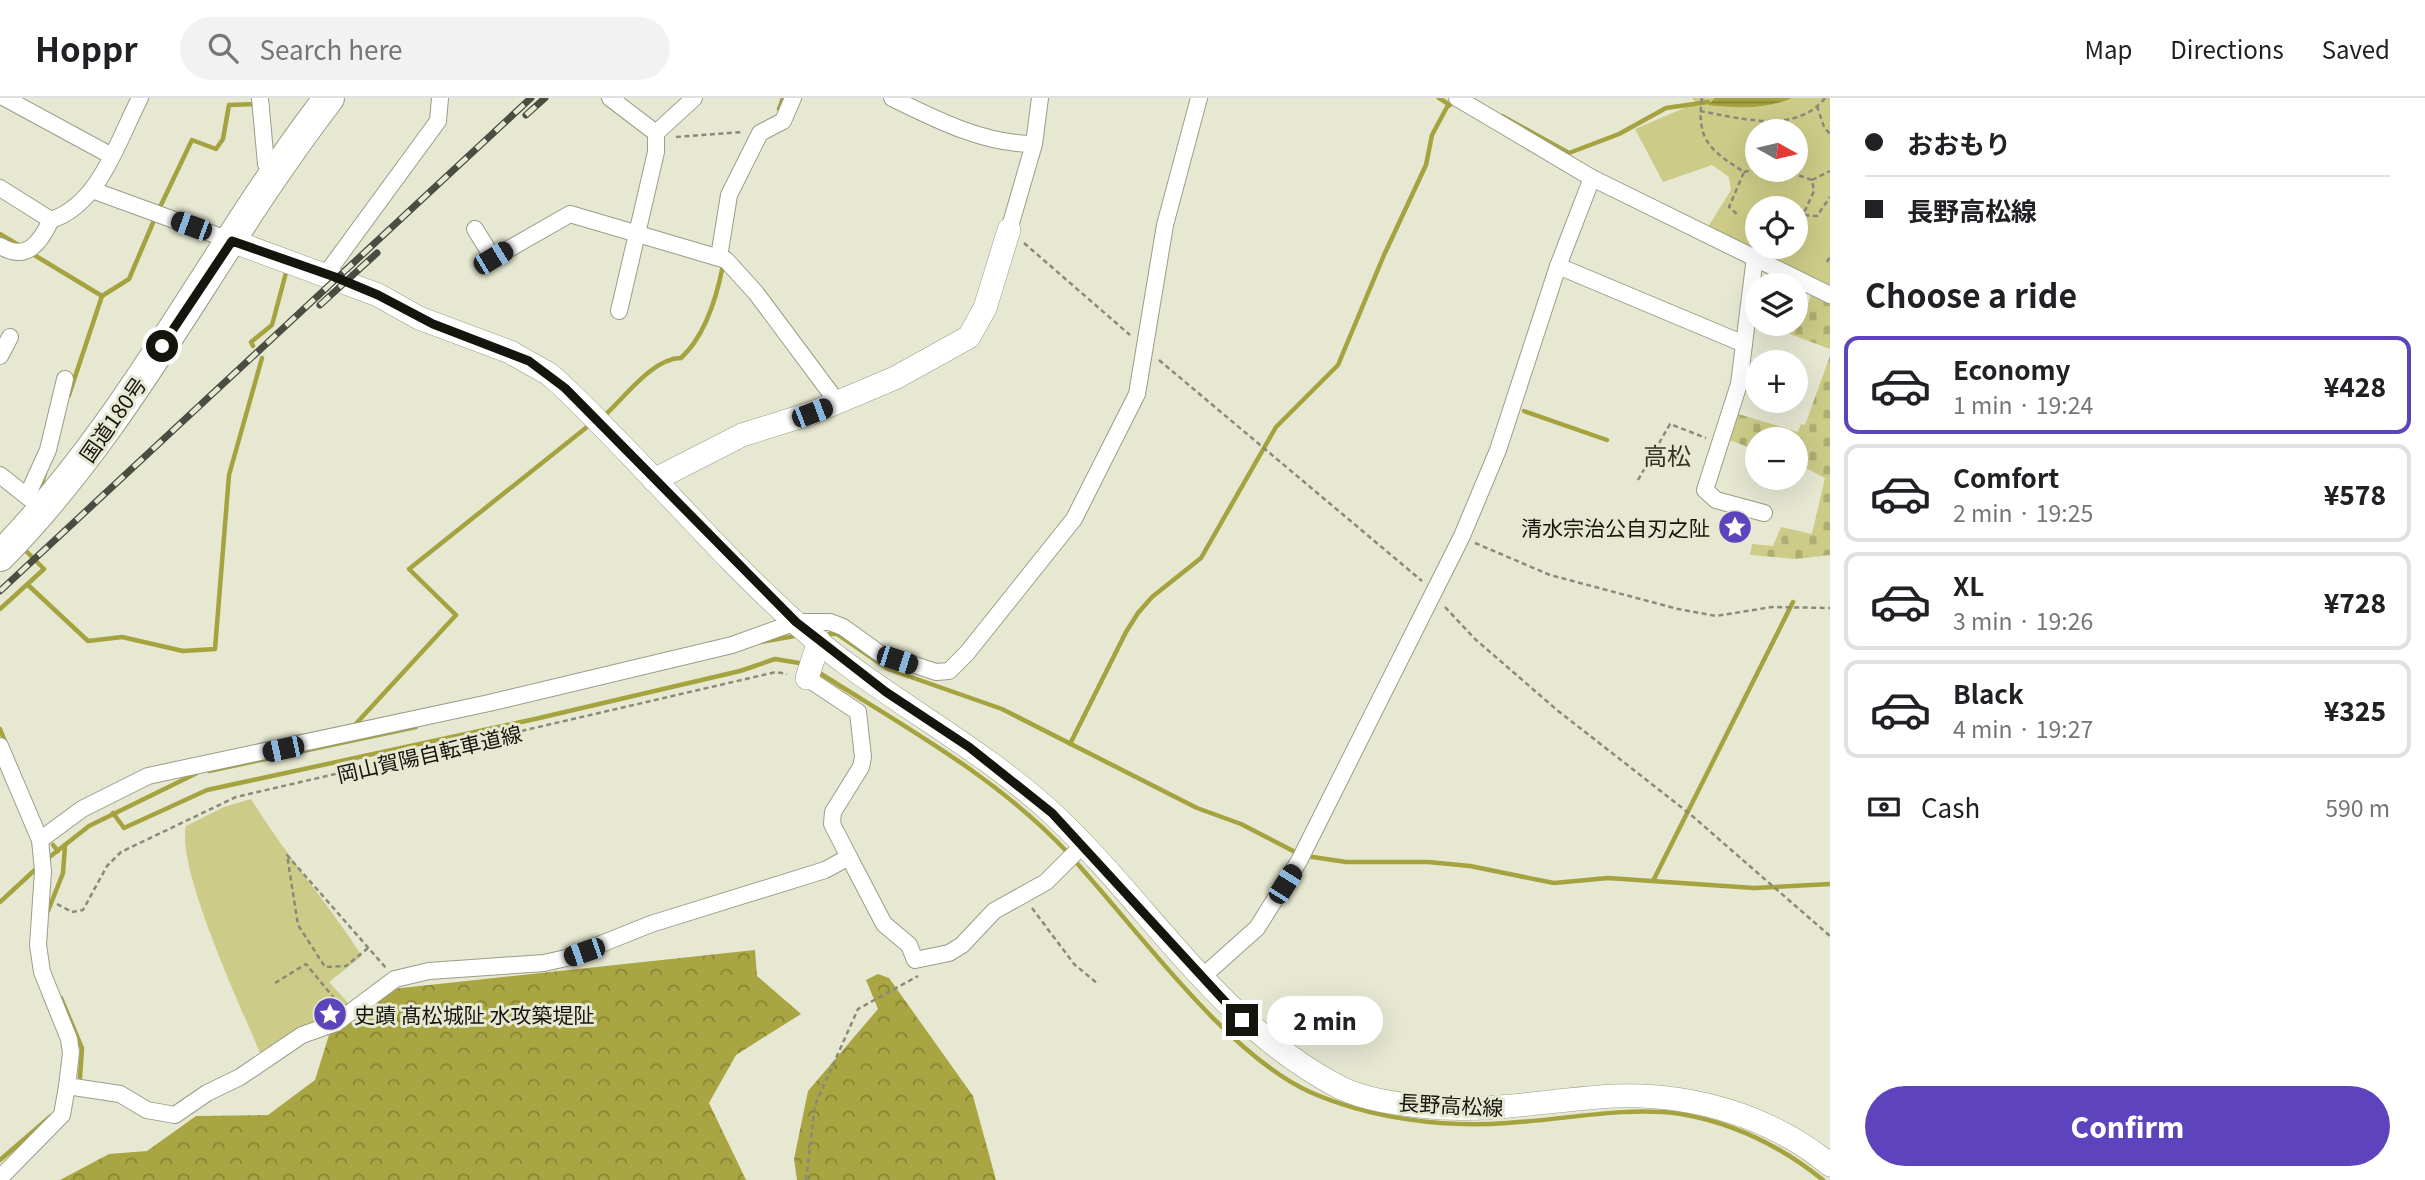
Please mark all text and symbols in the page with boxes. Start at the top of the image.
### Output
search box [180,17,670,80]
text: Hoppr [35,24,138,72]
icon: search [204,29,242,67]
text: Search here [260,30,403,67]
text: Map [2084,31,2132,66]
text: Directions [2170,31,2284,66]
text: Saved [2322,31,2390,66]
north arrow [1745,119,1808,182]
map controls [1745,119,1808,490]
text: おおもり [1907,124,2011,161]
text: 長野高松線 [1907,191,2037,228]
button: locate [1745,196,1808,259]
car [168,209,215,243]
car [470,238,517,278]
text: Choose a ride [1865,271,2077,317]
button: layers [1745,273,1808,336]
route start [146,330,178,362]
button: + [1745,350,1808,413]
text: Economy [1953,350,2071,387]
icon: car [1869,354,1932,417]
text: ¥428 [2324,367,2386,404]
street label: 国道180号 [72,370,152,468]
text: 1 min · 19:24 [1953,387,2093,421]
car [789,396,836,430]
button: − [1745,427,1808,490]
district label: 高松 [1643,437,1691,472]
text: Comfort [1953,458,2059,495]
icon: car [1869,462,1932,525]
text: ¥578 [2324,475,2386,512]
text: 2 min · 19:25 [1953,495,2093,529]
place icon: 清水宗治公自刃之阯 [1716,508,1754,546]
place label: 清水宗治公自刃之阯 [1521,512,1710,542]
text: XL [1953,566,1984,603]
icon: car [1869,570,1932,633]
text: ¥728 [2324,583,2386,620]
text: 3 min · 19:26 [1953,603,2093,637]
car [874,644,921,676]
text: Black [1953,674,2024,711]
icon: car [1869,678,1932,741]
text: ¥325 [2324,691,2386,728]
text: 4 min · 19:27 [1953,711,2093,745]
street label: 岡山賀陽自転車道線 [334,717,524,789]
car [261,734,306,764]
icon: cash [1865,788,1903,826]
text: Cash [1921,788,1980,825]
text: 590 m [2325,790,2390,824]
car [1265,861,1306,907]
car [561,935,608,969]
place icon: 史蹟 髙松城阯 水攻築堤阯 [311,995,349,1033]
callout: 2 min [1266,996,1382,1044]
place label: 史蹟 髙松城阯 水攻築堤阯 [354,999,594,1029]
text: 2 min [1293,1003,1357,1037]
route end [1226,1004,1258,1036]
street label: 長野高松線 [1398,1086,1504,1122]
button: Confirm [1865,1086,2390,1166]

